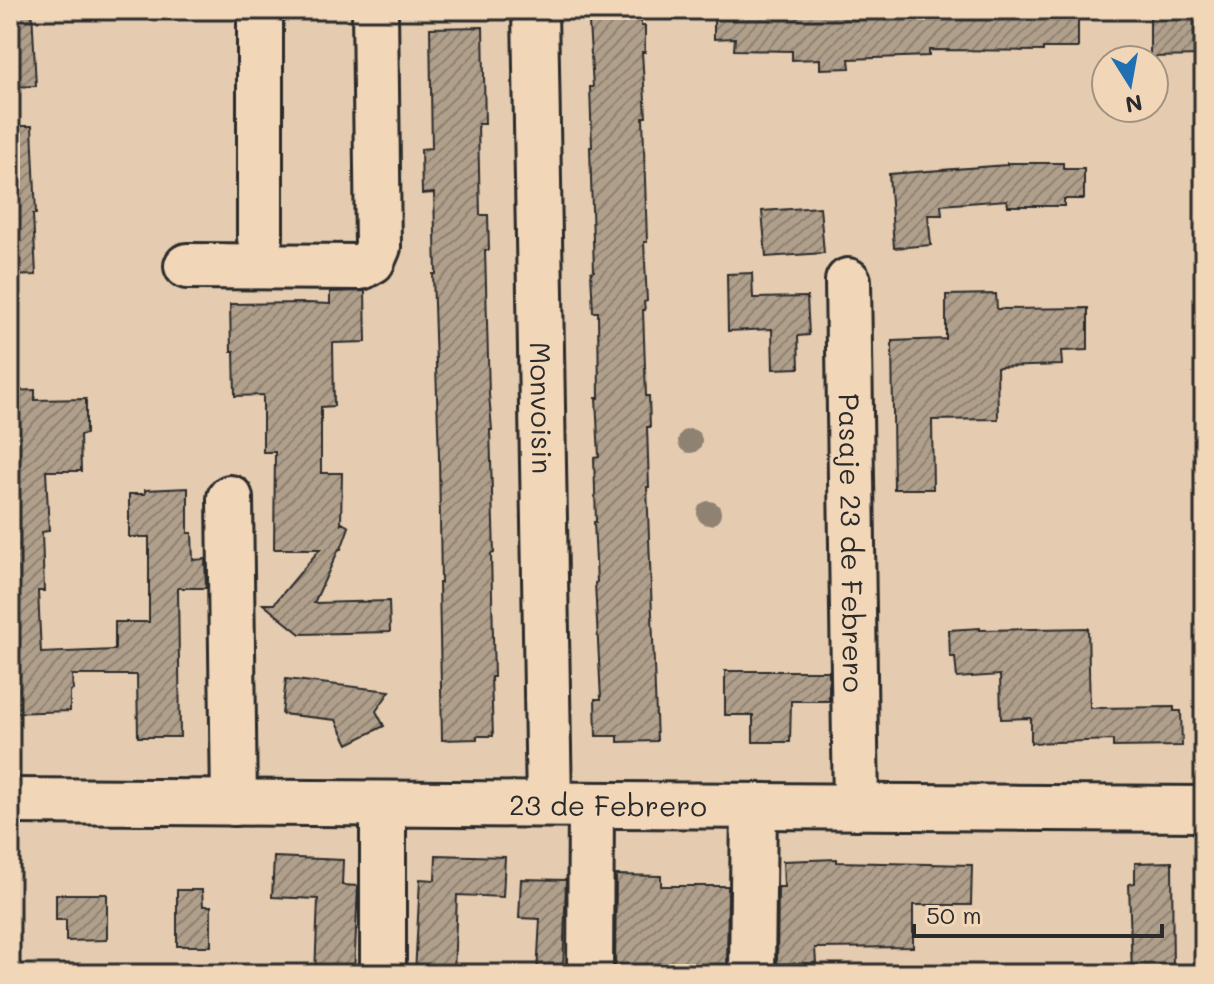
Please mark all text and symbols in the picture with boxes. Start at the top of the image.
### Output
north arrow [1090,44,1170,124]
text: N [1123,88,1145,120]
street label: Monvoisin [523,342,561,474]
street label: Pasaje 23 de Febrero [832,393,872,693]
street label: 23 de Febrero [509,786,707,824]
scale bar [914,888,1162,938]
text: 50 m [926,899,982,930]

